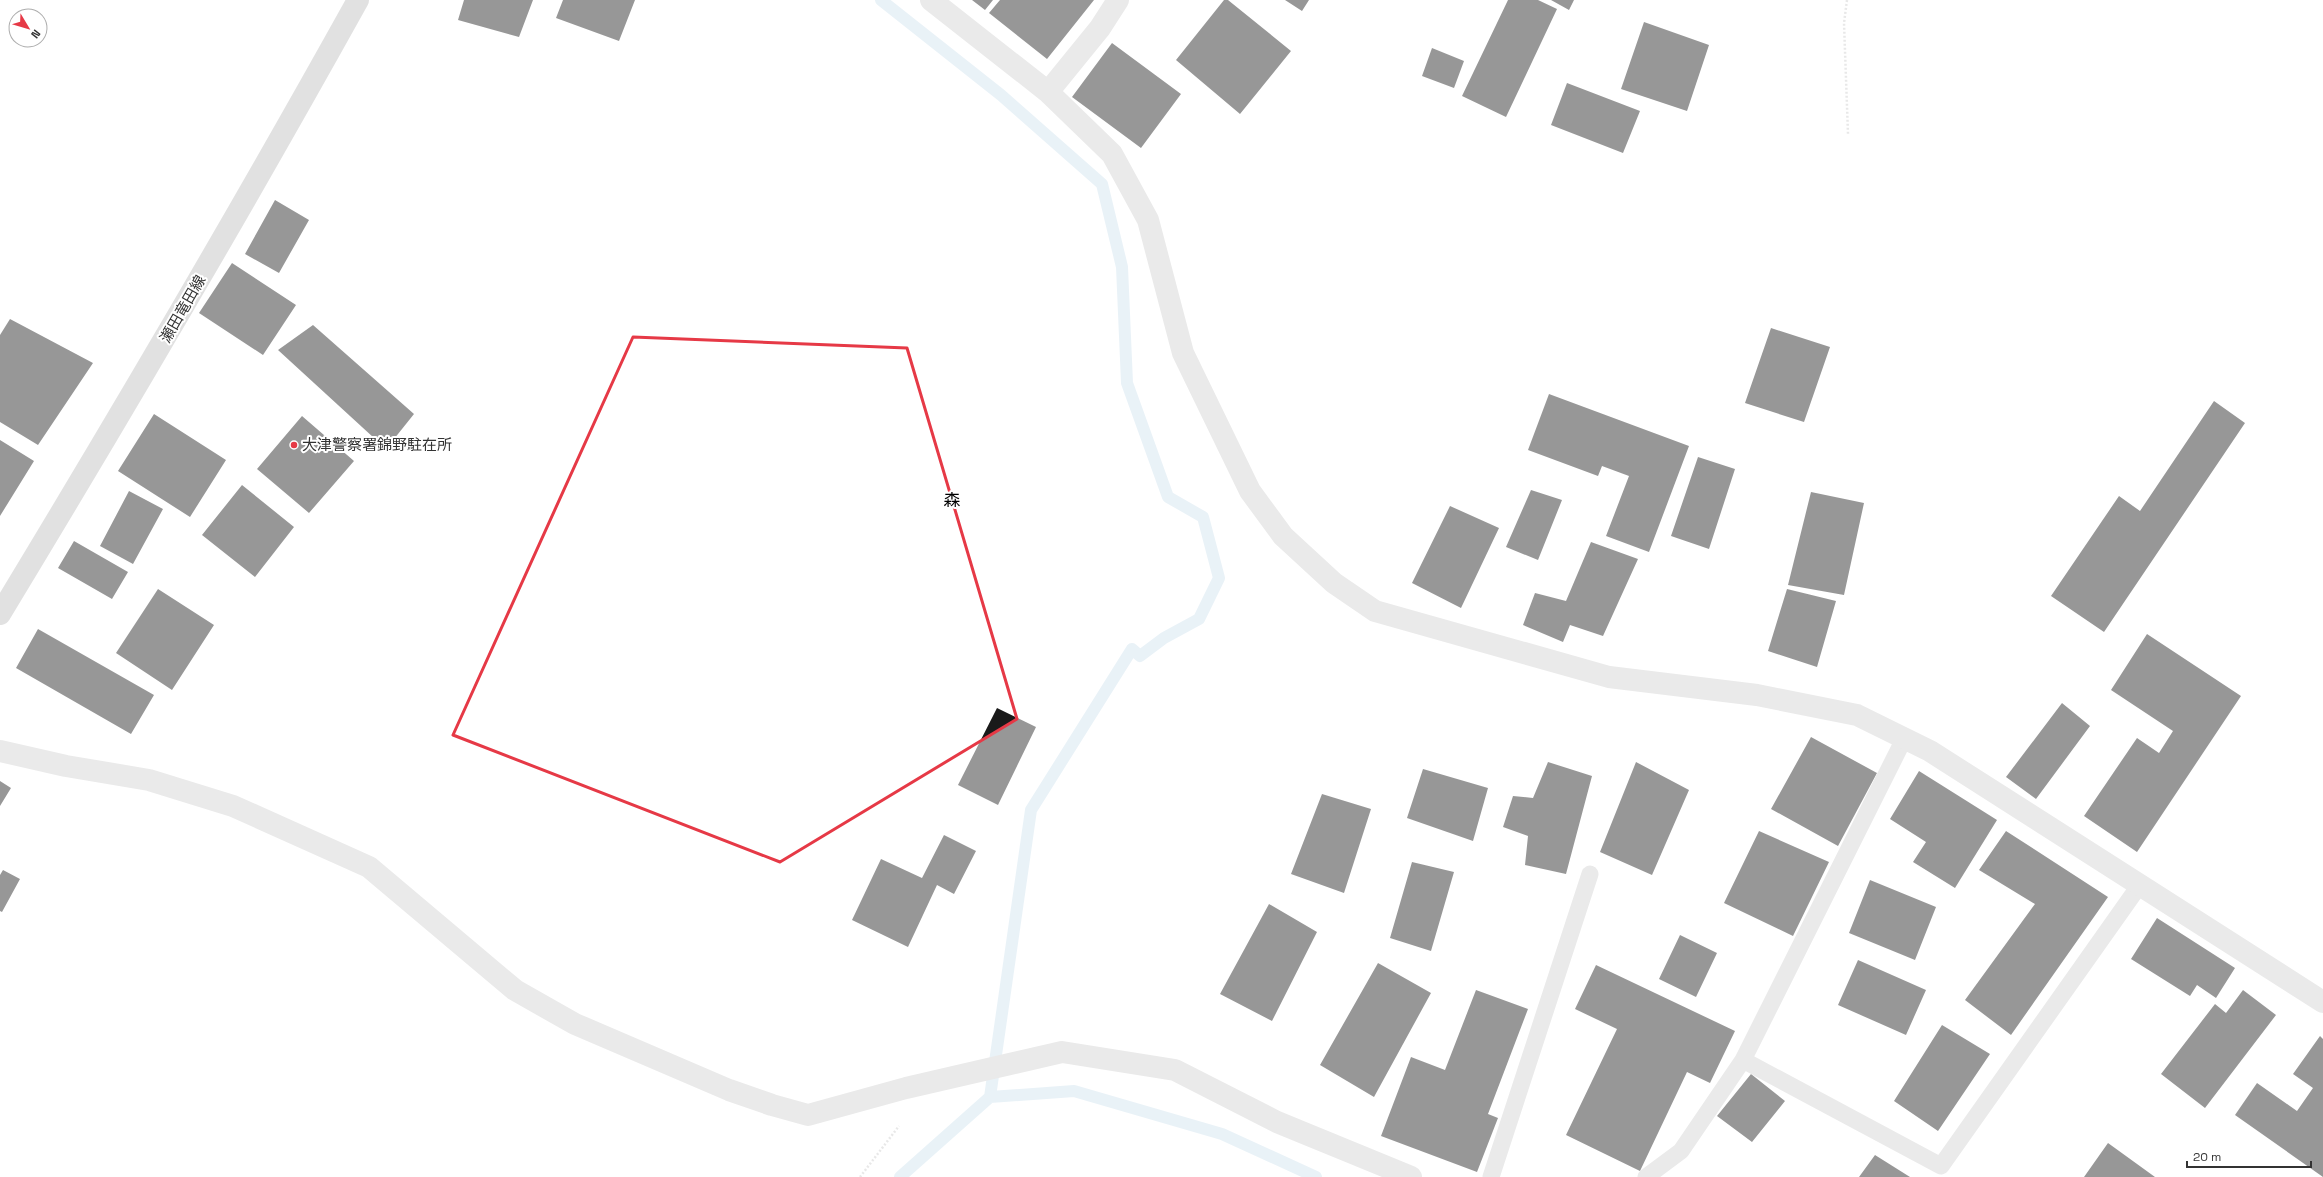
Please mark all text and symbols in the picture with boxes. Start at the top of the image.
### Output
north arrow [8,8,48,48]
text: N [28,27,44,41]
street label: 瀬田竜田線 [156,272,210,346]
place label: 大津警察署錦野駐在所 [302,435,452,454]
marker: 大津警察署錦野駐在所 [289,440,299,450]
district label: 森 [944,489,961,511]
scale bar [2187,1143,2311,1169]
text: 20 m [2193,1149,2221,1165]

